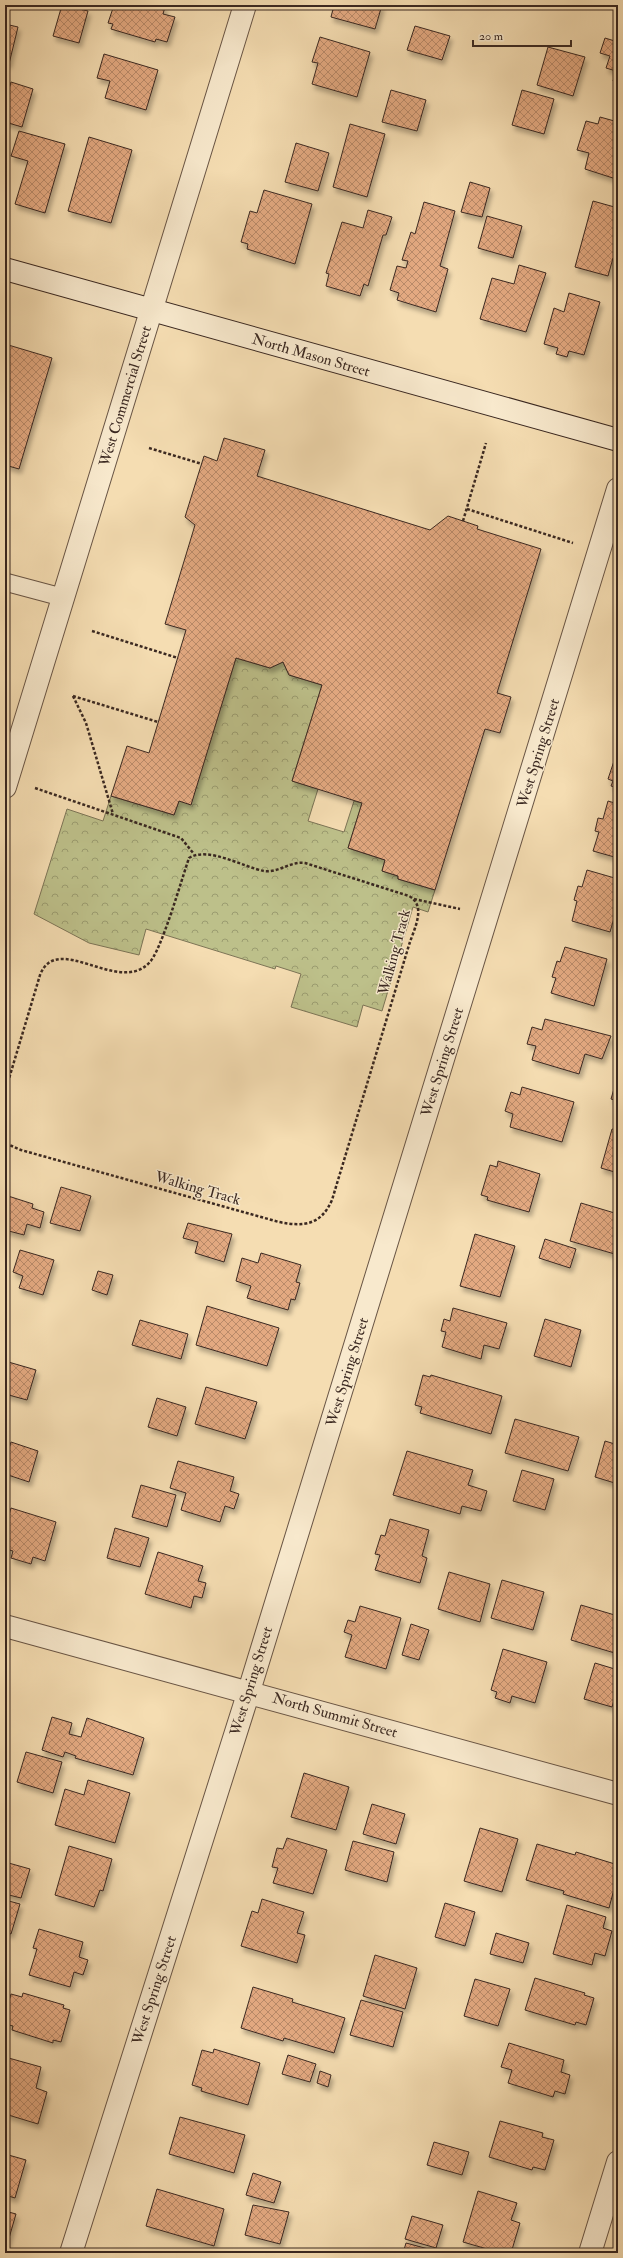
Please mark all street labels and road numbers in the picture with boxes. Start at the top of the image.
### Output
street label: West Commercial Street [95,323,156,470]
street label: North Mason Street [250,330,372,381]
street label: West Spring Street [513,696,565,811]
street label: Walking Track [374,907,415,998]
street label: West Spring Street [417,1005,469,1120]
street label: Walking Track [152,1167,243,1210]
street label: West Spring Street [322,1315,374,1430]
street label: West Spring Street [226,1624,278,1739]
street label: North Summit Street [270,1689,400,1742]
street label: West Spring Street [128,1933,182,2048]

